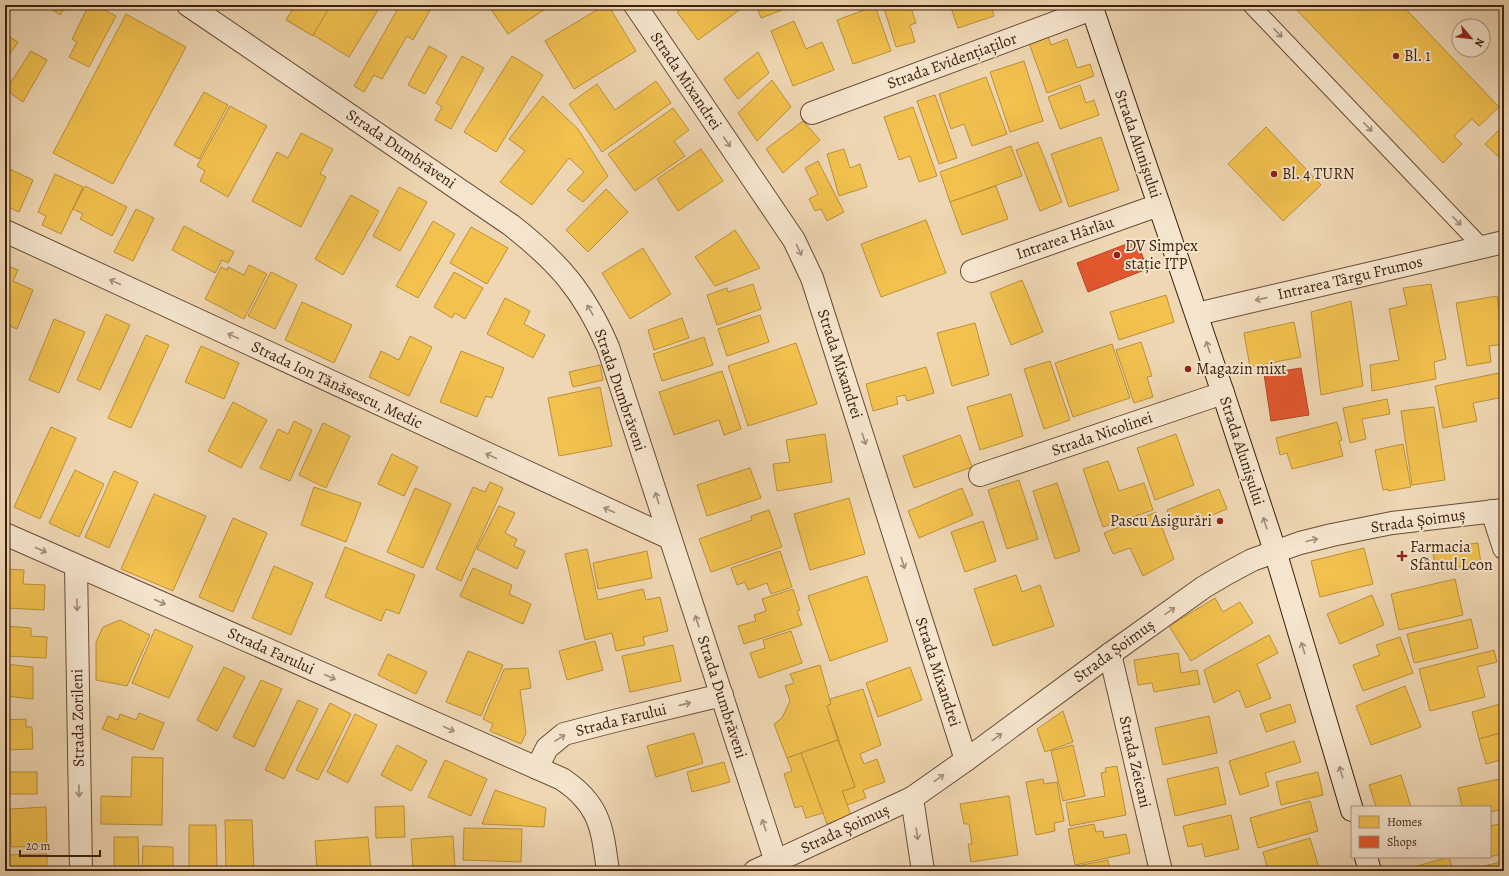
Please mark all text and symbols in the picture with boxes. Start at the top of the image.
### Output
north arrow [1451,18,1491,58]
street label: Strada Evidențiaților [884,27,1020,95]
street label: Strada Mixandrei [645,28,727,134]
one-way arrow [1273,28,1283,38]
text: N [1471,35,1488,50]
place label: Bl. 1 [1404,45,1431,67]
marker: Bl. 1 [1391,51,1401,61]
street label: Strada Alunișului [1109,87,1167,201]
street label: Strada Dumbrăveni [342,104,460,194]
one-way arrow [1363,122,1372,132]
one-way arrow [723,136,731,147]
place label: Bl. 4 TURN [1282,163,1355,185]
marker: Bl. 4 TURN [1269,169,1279,179]
street label: Intrarea Hârlău [1013,211,1117,265]
one-way arrow [1453,216,1462,226]
place label: DV Simpex stație ITP [1125,235,1198,275]
one-way arrow [796,244,803,256]
marker: DV Simpex stație ITP [1112,250,1122,260]
street label: Intrarea Târgu Frumos [1275,251,1425,305]
one-way arrow [109,278,121,285]
one-way arrow [1255,295,1268,303]
one-way arrow [585,304,593,316]
street label: Strada Mixandrei [812,306,868,422]
street label: Strada Dumbrăveni [589,326,651,454]
one-way arrow [227,332,239,339]
street label: Strada Ion Tănăsescu, Medic [248,336,426,435]
one-way arrow [1204,340,1211,353]
place label: Magazin mixt [1196,358,1287,380]
marker: Magazin mixt [1183,364,1193,374]
street label: Strada Alunișului [1214,394,1270,508]
street label: Strada Nicolinei [1048,406,1156,462]
one-way arrow [860,433,868,445]
one-way arrow [485,451,497,459]
one-way arrow [652,492,660,504]
street label: Strada Șoimuș [1369,503,1467,539]
one-way arrow [603,506,615,513]
place label: Pascu Asigurări [1110,510,1212,532]
marker: Pascu Asigurări [1215,516,1225,526]
one-way arrow [1261,518,1269,530]
one-way arrow [1305,536,1318,543]
place label: Farmacia Sfântul Leon [1410,536,1493,576]
one-way arrow [34,547,46,554]
marker: Farmacia Sfântul Leon [1397,551,1407,561]
one-way arrow [900,556,907,569]
one-way arrow [73,598,81,611]
one-way arrow [153,599,165,606]
one-way arrow [1165,607,1176,615]
street label: Strada Mixandrei [910,614,966,730]
street label: Strada Șoimuș [1069,614,1159,688]
one-way arrow [693,615,700,628]
street label: Strada Farului [224,622,318,680]
street label: Strada Dumbrăveni [692,633,752,761]
one-way arrow [1299,642,1306,655]
street label: Strada Zorileni [66,669,90,767]
one-way arrow [324,674,336,681]
street label: Strada Farului [573,698,669,742]
one-way arrow [678,700,691,707]
street label: Strada Zeicani [1114,714,1156,810]
one-way arrow [443,726,455,734]
one-way arrow [992,732,1003,741]
one-way arrow [554,733,566,741]
one-way arrow [1337,766,1344,779]
one-way arrow [934,774,945,782]
one-way arrow [76,784,83,797]
street label: Strada Șoimuș [797,799,893,859]
legend [1351,806,1491,858]
text: Homes [1387,814,1422,830]
one-way arrow [760,818,767,831]
one-way arrow [914,827,922,840]
scale bar [20,832,100,858]
text: Shops [1387,834,1417,850]
text: 20 m [26,838,50,854]

